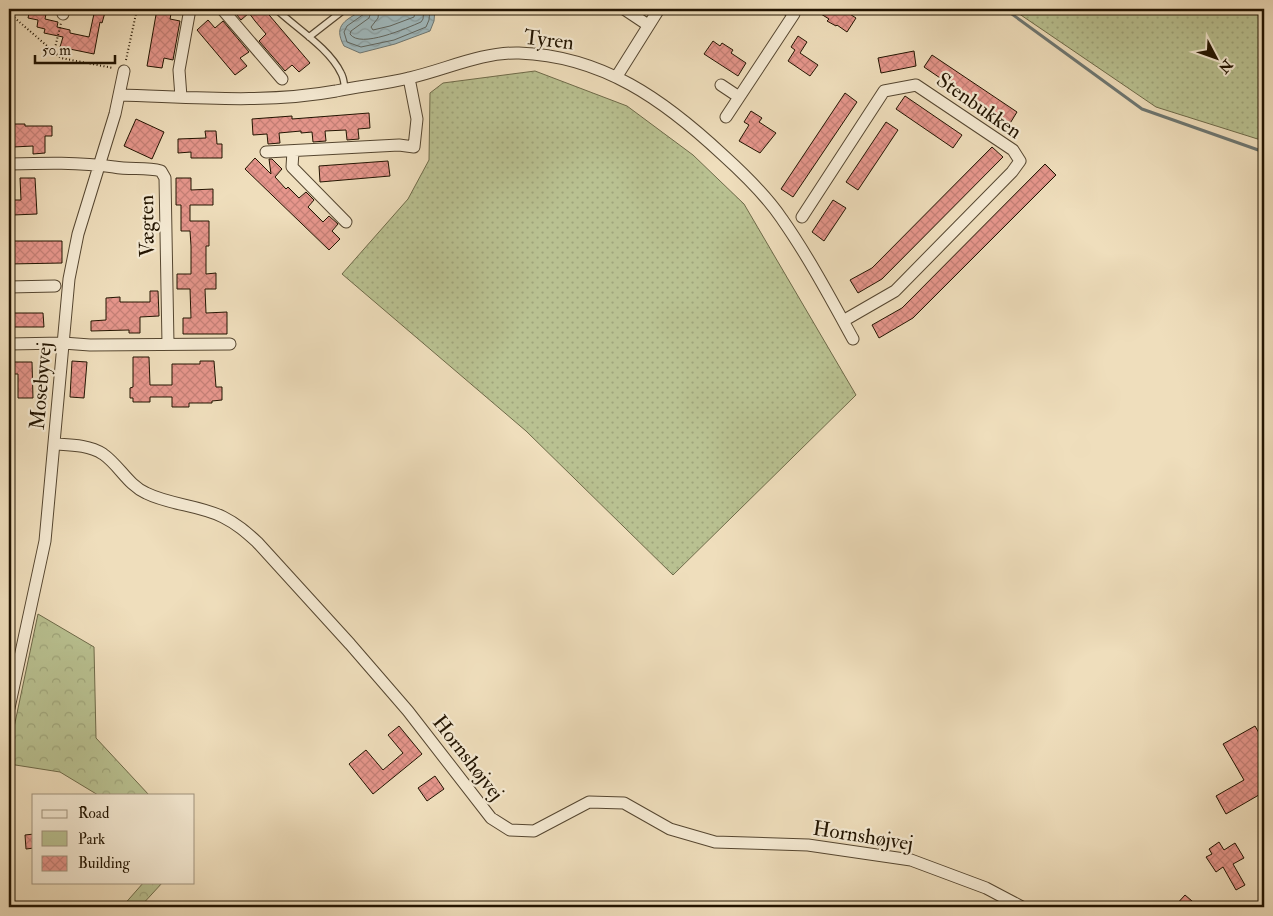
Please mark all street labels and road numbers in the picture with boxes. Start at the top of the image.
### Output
street label: Tyren [522,24,576,56]
street label: Stenbukken [931,67,1027,145]
street label: Vægten [133,194,161,257]
street label: Mosebyvej [24,341,58,431]
street label: Hornshøjvej [426,710,510,806]
street label: Hornshøjvej [811,815,915,857]

